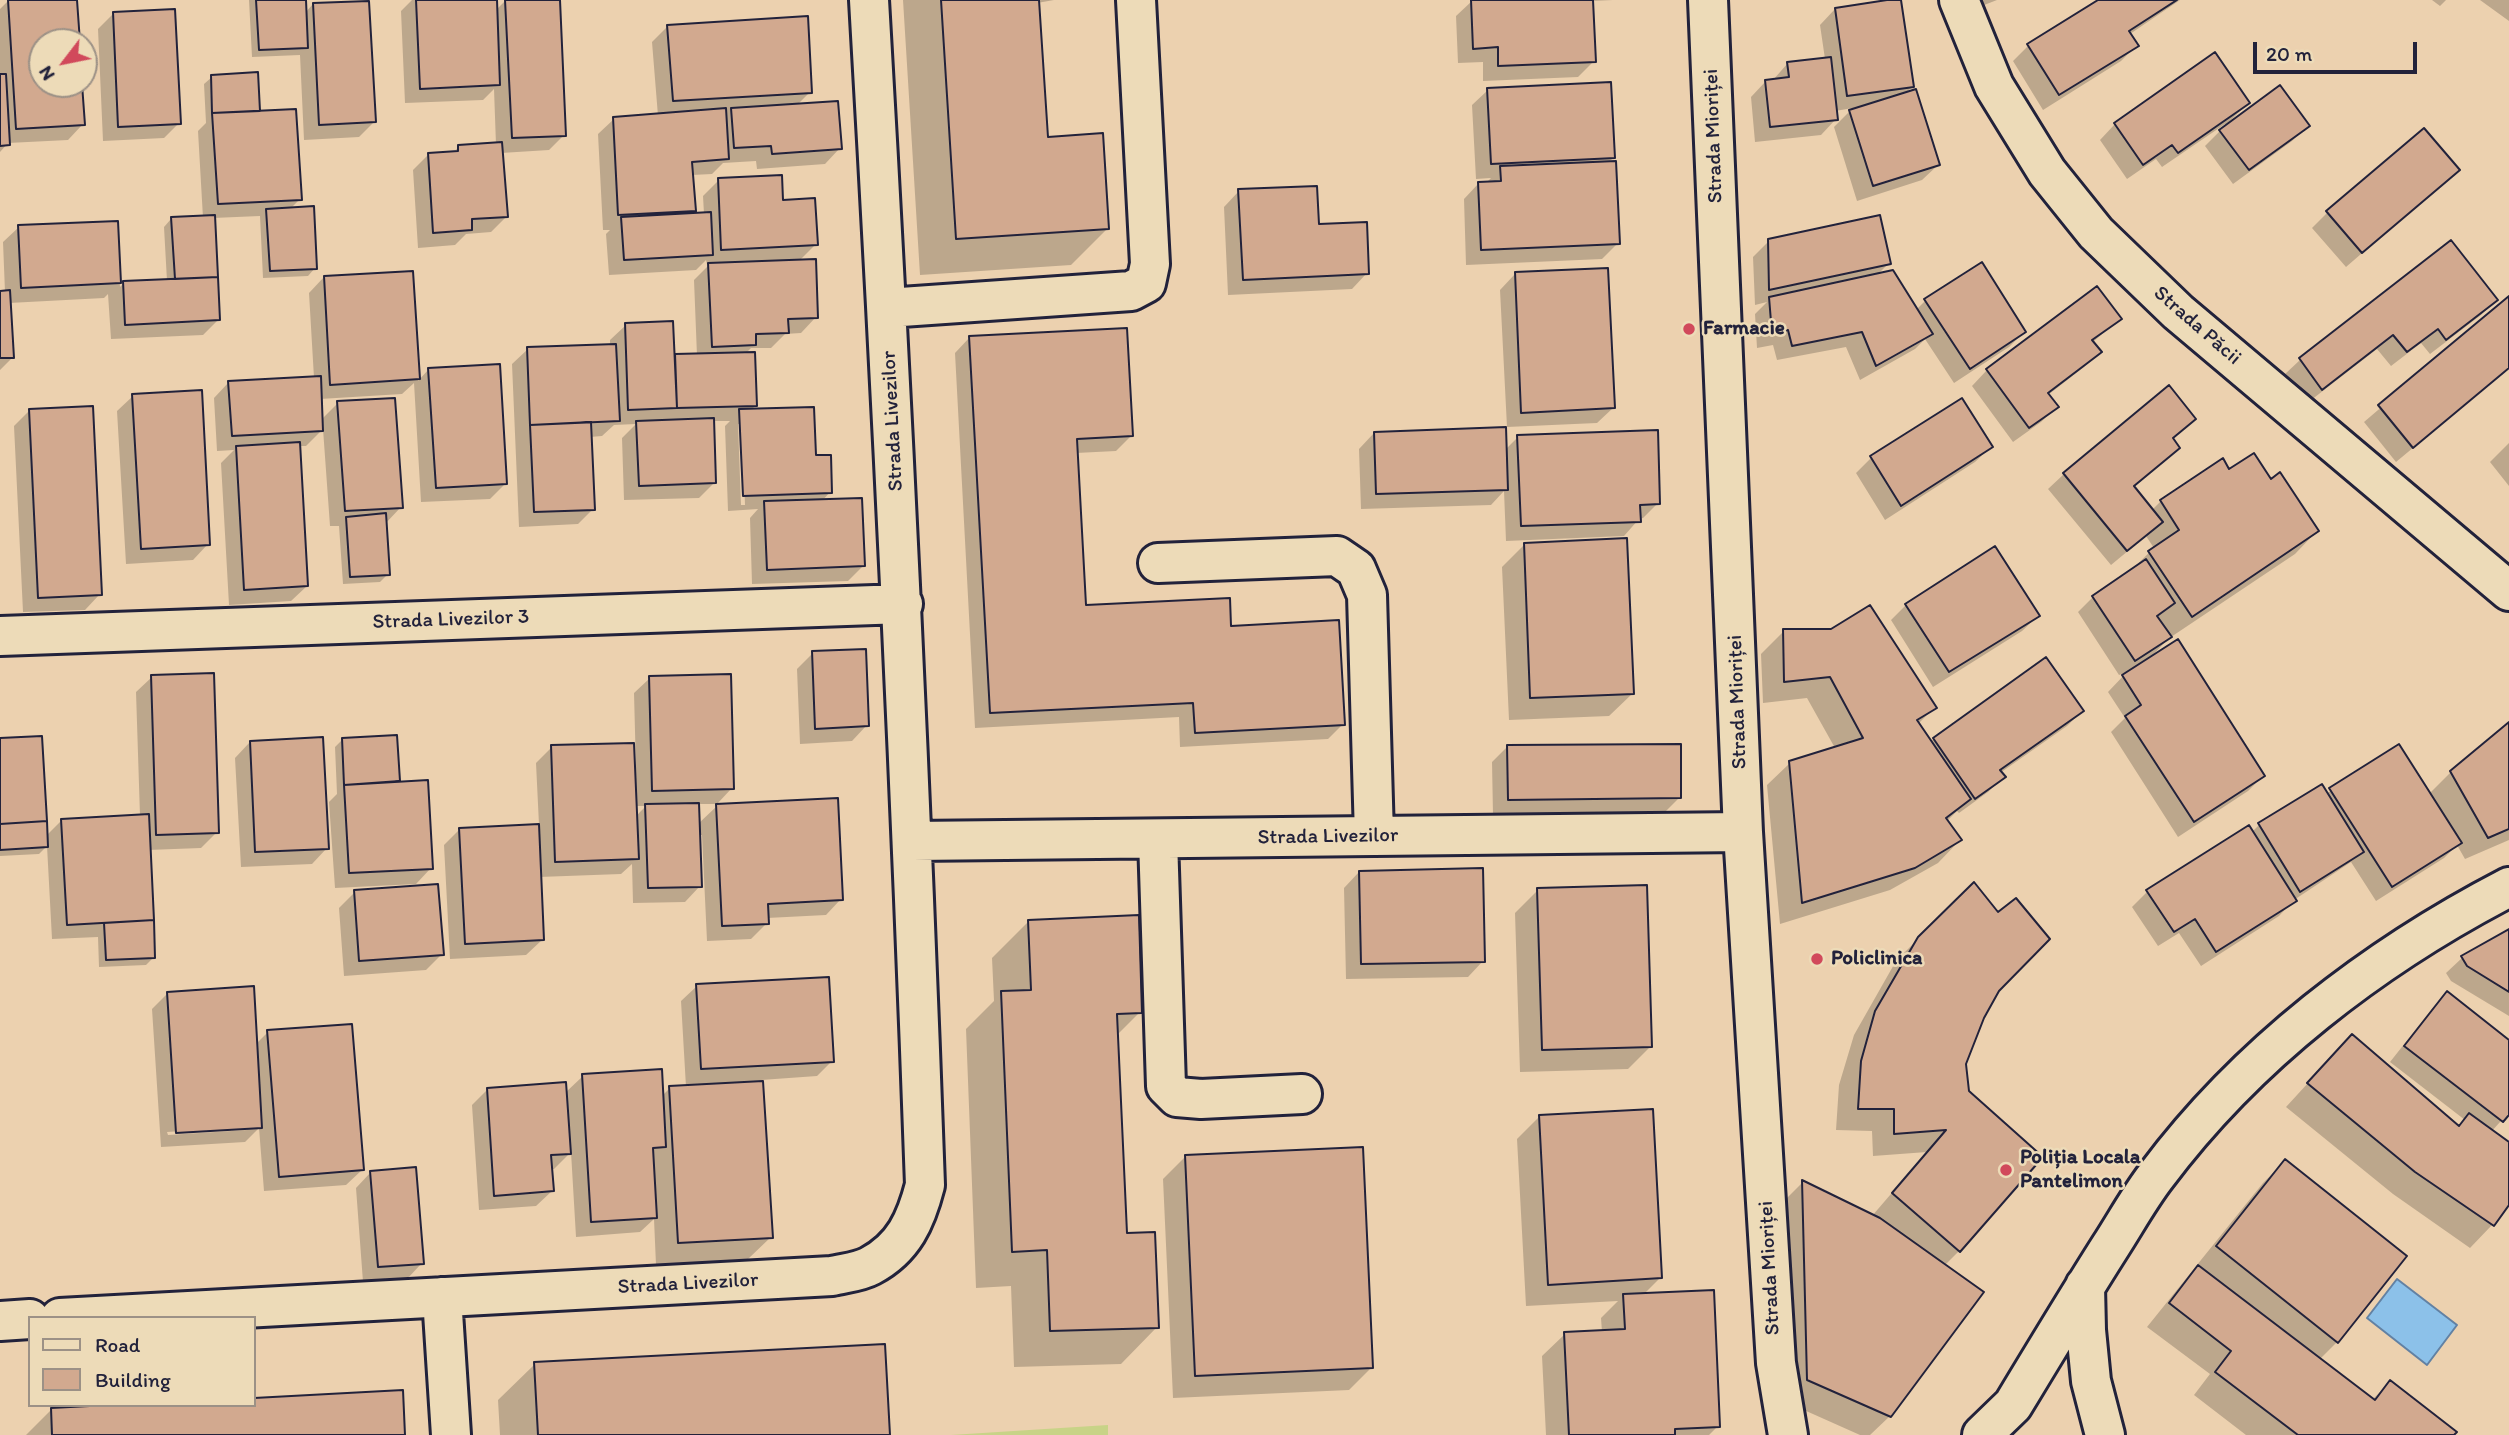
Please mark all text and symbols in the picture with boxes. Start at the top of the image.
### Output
north arrow [28,28,98,98]
scale bar [2257,28,2422,72]
text: 20 m [2266,41,2312,66]
text: N [33,62,60,85]
street label: Strada Mioriței [1699,68,1729,204]
street label: Strada Păcii [2148,281,2246,371]
place label: Farmacie [1703,316,1785,342]
marker: Farmacie [1681,321,1697,337]
street label: Strada Livezilor [877,350,909,492]
street label: Strada Livezilor 3 [372,605,530,635]
street label: Strada Mioriței [1723,634,1753,770]
street label: Strada Livezilor [1257,823,1399,851]
place label: Policlinica [1831,946,1922,972]
marker: Policlinica [1809,951,1825,967]
place label: Poliția Locala Pantelimon [2020,1145,2141,1195]
marker: Poliția Locala Pantelimon [1998,1162,2014,1178]
street label: Strada Mioriței [1754,1200,1786,1336]
street label: Strada Livezilor [617,1268,759,1300]
legend [28,1316,256,1407]
text: Road [95,1332,140,1357]
text: Building [95,1367,171,1392]

